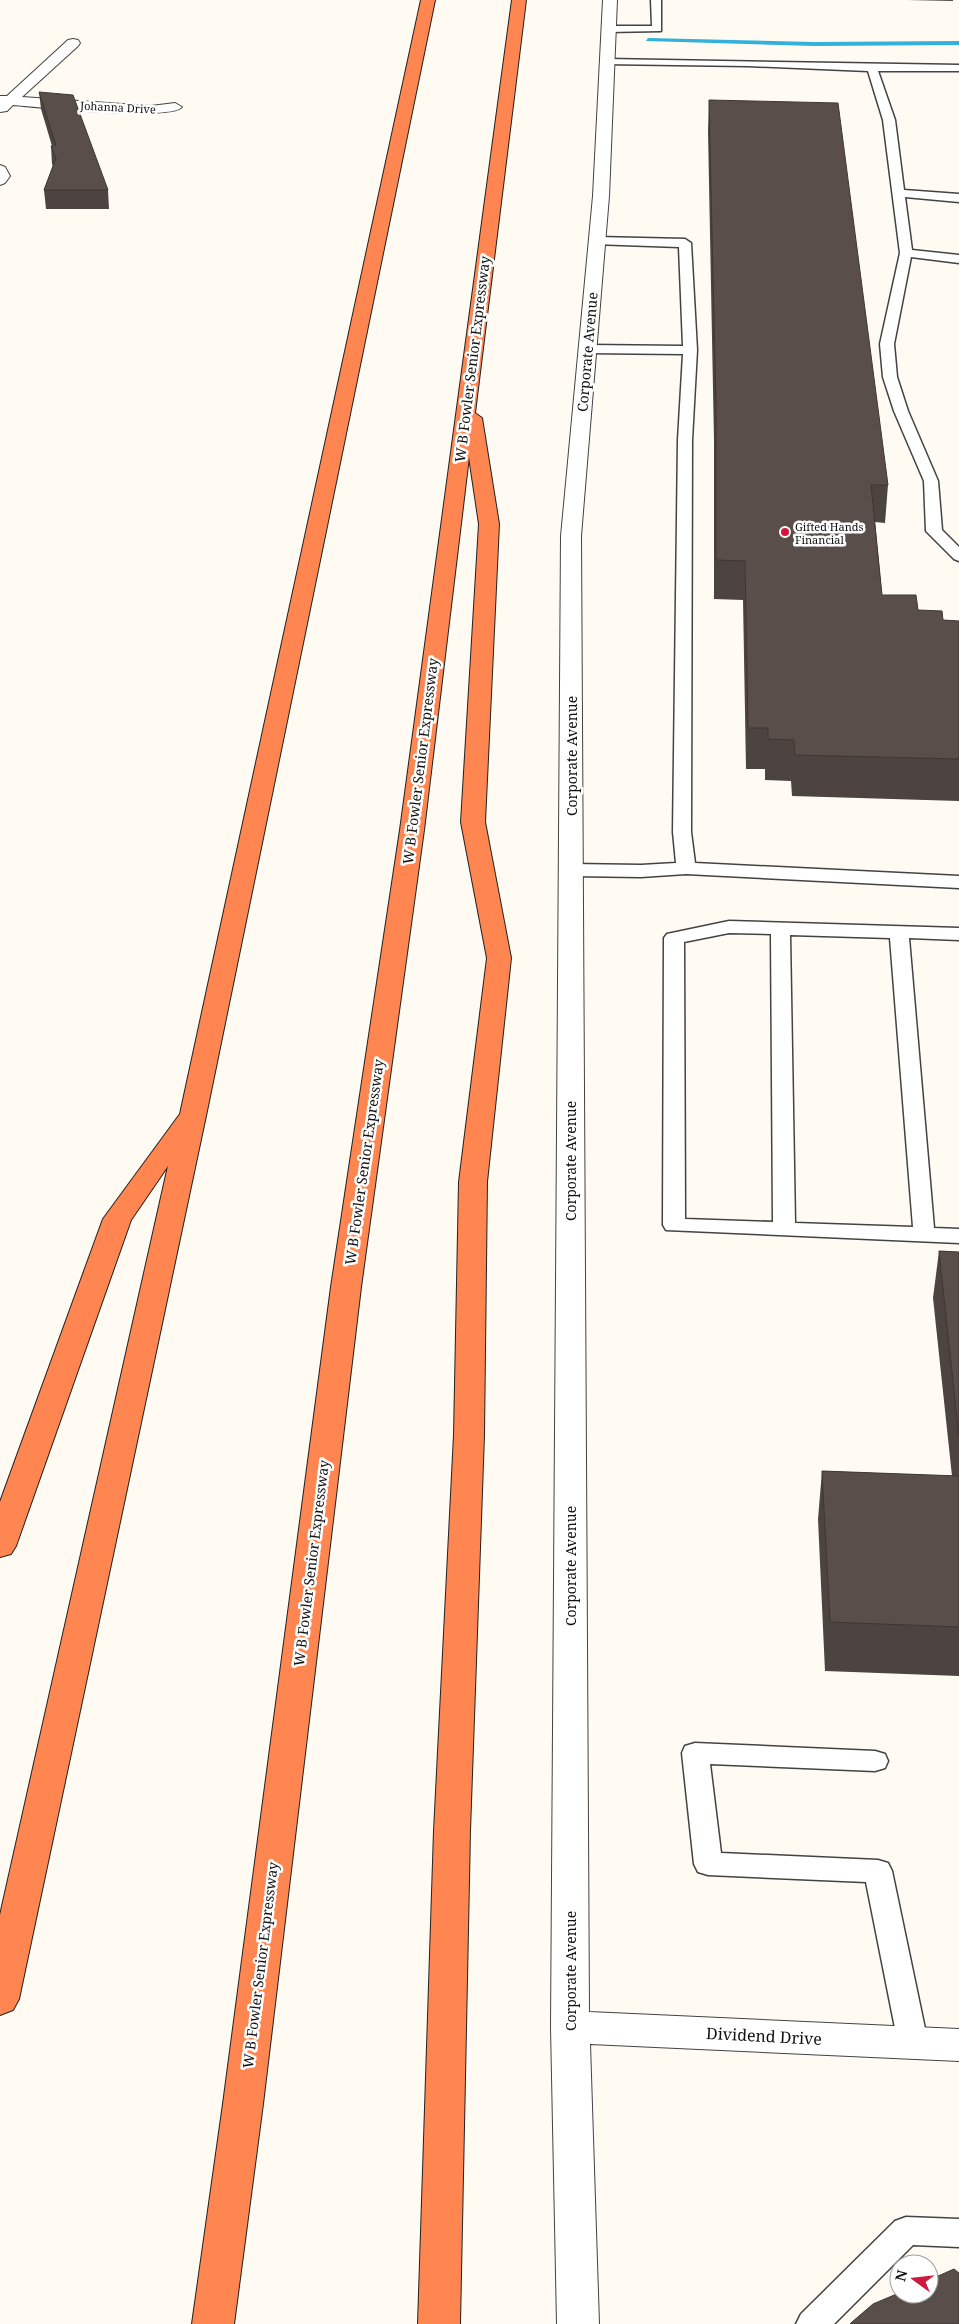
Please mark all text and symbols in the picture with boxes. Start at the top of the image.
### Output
street label: Johanna Drive [79,97,156,116]
street label: W B Fowler Senior Expressway [450,255,494,463]
street label: Corporate Avenue [572,291,602,413]
place label: Gifted Hands Financial [795,519,864,547]
marker: Gifted Hands Financial [779,526,791,538]
street label: W B Fowler Senior Expressway [398,657,442,865]
street label: Corporate Avenue [562,696,581,816]
street label: W B Fowler Senior Expressway [340,1058,388,1266]
street label: Corporate Avenue [561,1101,580,1221]
street label: W B Fowler Senior Expressway [289,1459,333,1667]
street label: Corporate Avenue [561,1506,580,1626]
street label: W B Fowler Senior Expressway [238,1861,282,2069]
street label: Corporate Avenue [561,1911,580,2031]
street label: Dividend Drive [706,2022,822,2050]
north arrow [889,2254,939,2304]
text: N [890,2268,912,2283]

